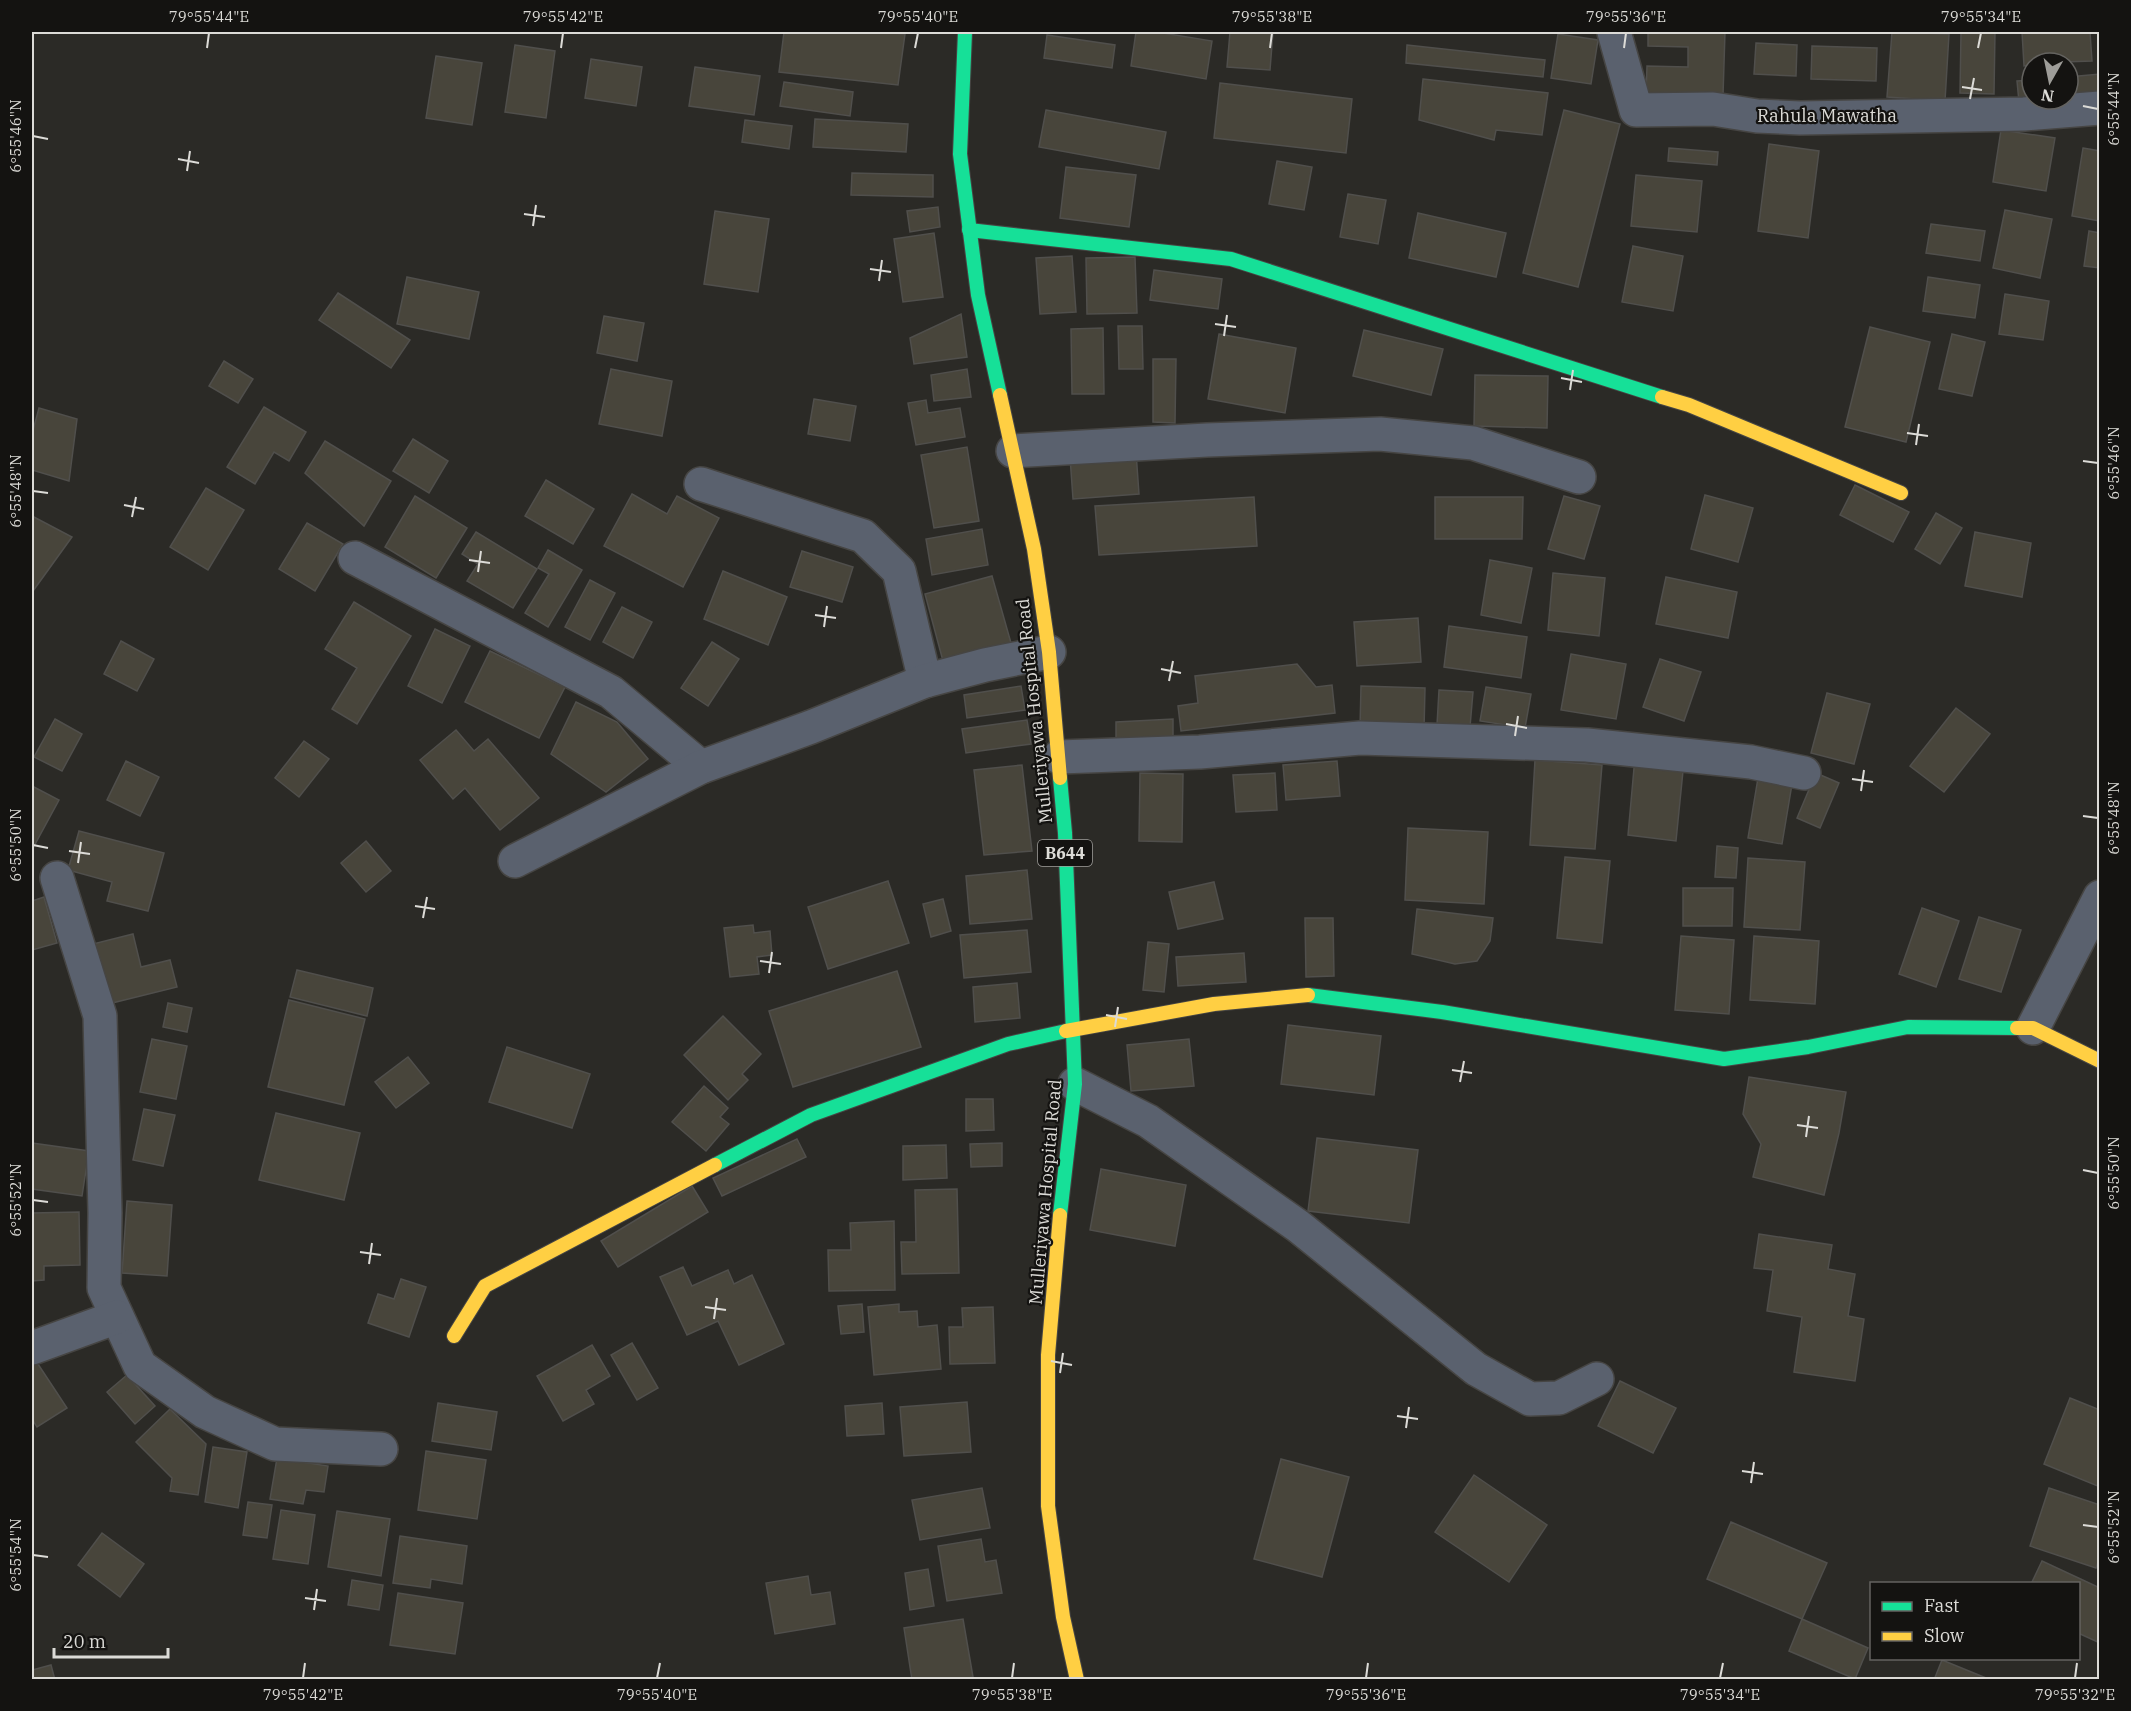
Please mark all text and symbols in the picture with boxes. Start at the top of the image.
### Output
text: 79°55'44"E [169,7,249,26]
text: 79°55'42"E [523,7,603,26]
text: 79°55'40"E [878,7,958,26]
text: 79°55'38"E [1232,7,1312,26]
text: 79°55'36"E [1586,7,1666,26]
text: 79°55'34"E [1941,7,2021,26]
north arrow [2020,51,2080,111]
text: 6°55'44"N [2104,72,2123,146]
text: N [2040,85,2055,107]
text: 6°55'46"N [6,99,25,173]
street label: Rahula Mawatha [1757,104,1897,127]
text: 6°55'46"N [2104,426,2123,500]
text: 6°55'48"N [6,454,25,528]
street label: Mulleriyawa Hospital Road [1011,597,1057,825]
text: 6°55'48"N [2104,781,2123,855]
text: 6°55'50"N [6,808,25,882]
road number: B644 [1038,840,1092,866]
street label: Mulleriyawa Hospital Road [1024,1078,1066,1306]
text: 6°55'50"N [2104,1136,2123,1210]
text: 6°55'52"N [6,1163,25,1237]
text: 6°55'52"N [2104,1490,2123,1564]
text: 6°55'54"N [6,1518,25,1592]
legend [1870,1582,2080,1660]
text: Fast [1924,1594,1959,1617]
scale bar [54,1621,168,1659]
text: Slow [1924,1624,1964,1647]
text: 20 m [63,1630,106,1653]
text: 79°55'42"E [263,1685,343,1704]
text: 79°55'40"E [617,1685,697,1704]
text: 79°55'38"E [972,1685,1052,1704]
text: 79°55'36"E [1326,1685,1406,1704]
text: 79°55'34"E [1680,1685,1760,1704]
text: 79°55'32"E [2035,1685,2115,1704]

